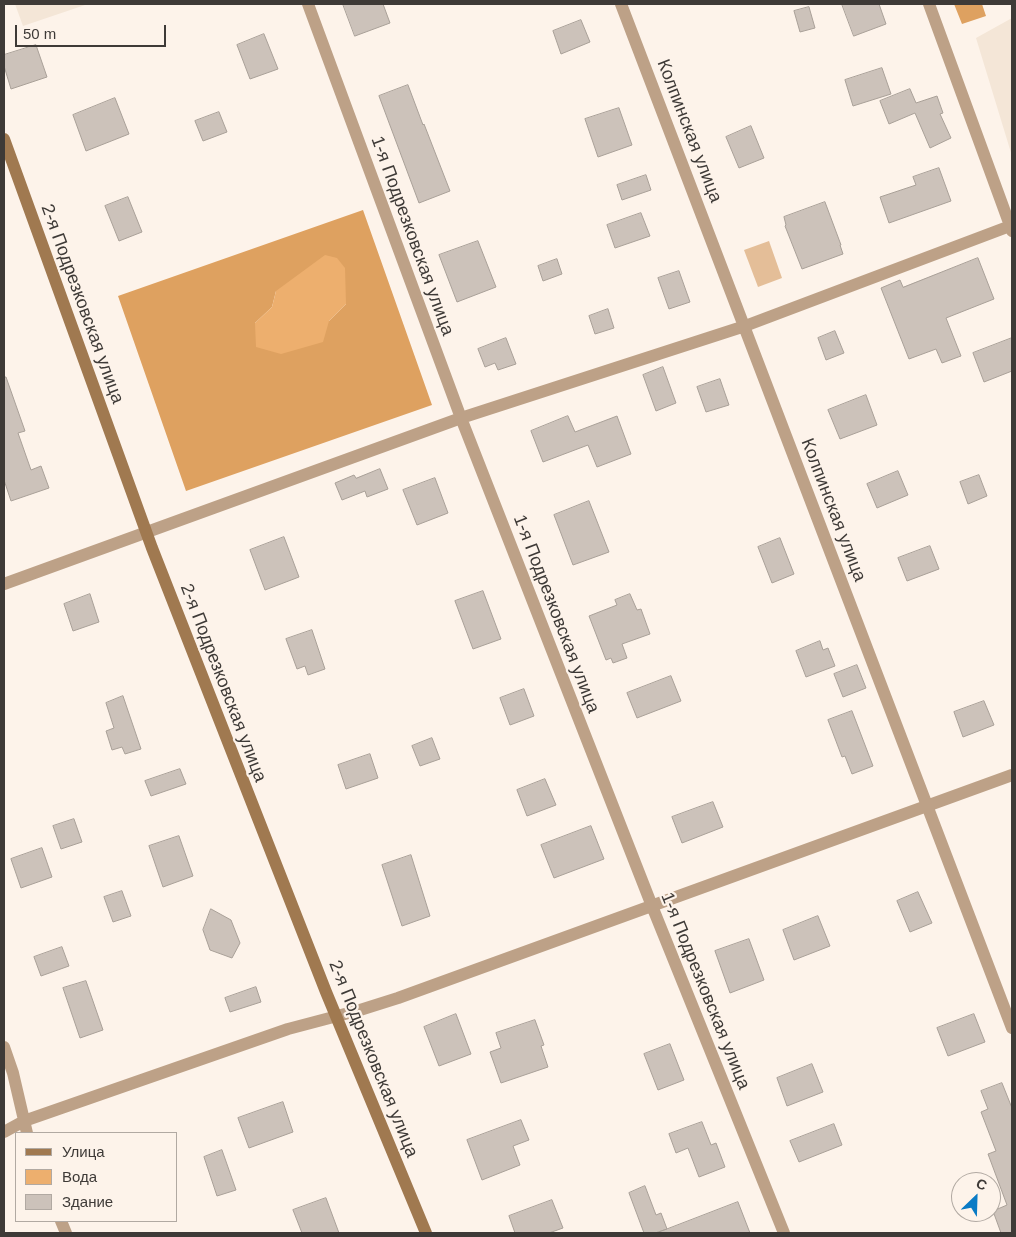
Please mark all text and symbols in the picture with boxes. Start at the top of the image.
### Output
scale bar [18,15,169,47]
text: 50 m [23,25,56,42]
street label: Колпинская улица [652,56,726,206]
street label: 1-я Подрезковская улица [366,133,458,339]
street label: 2-я Подрезковская улица [36,201,128,407]
street label: Колпинская улица [796,435,870,585]
street label: 1-я Подрезковская улица [508,512,604,716]
street label: 2-я Подрезковская улица [175,581,271,785]
street label: 1-я Подрезковская улица [656,889,754,1093]
street label: 2-я Подрезковская улица [324,957,422,1161]
legend [15,1132,178,1222]
text: Улица [62,1143,105,1160]
text: Вода [62,1168,97,1185]
north arrow [951,1172,1001,1222]
text: С [974,1175,990,1194]
text: Здание [62,1193,113,1210]

